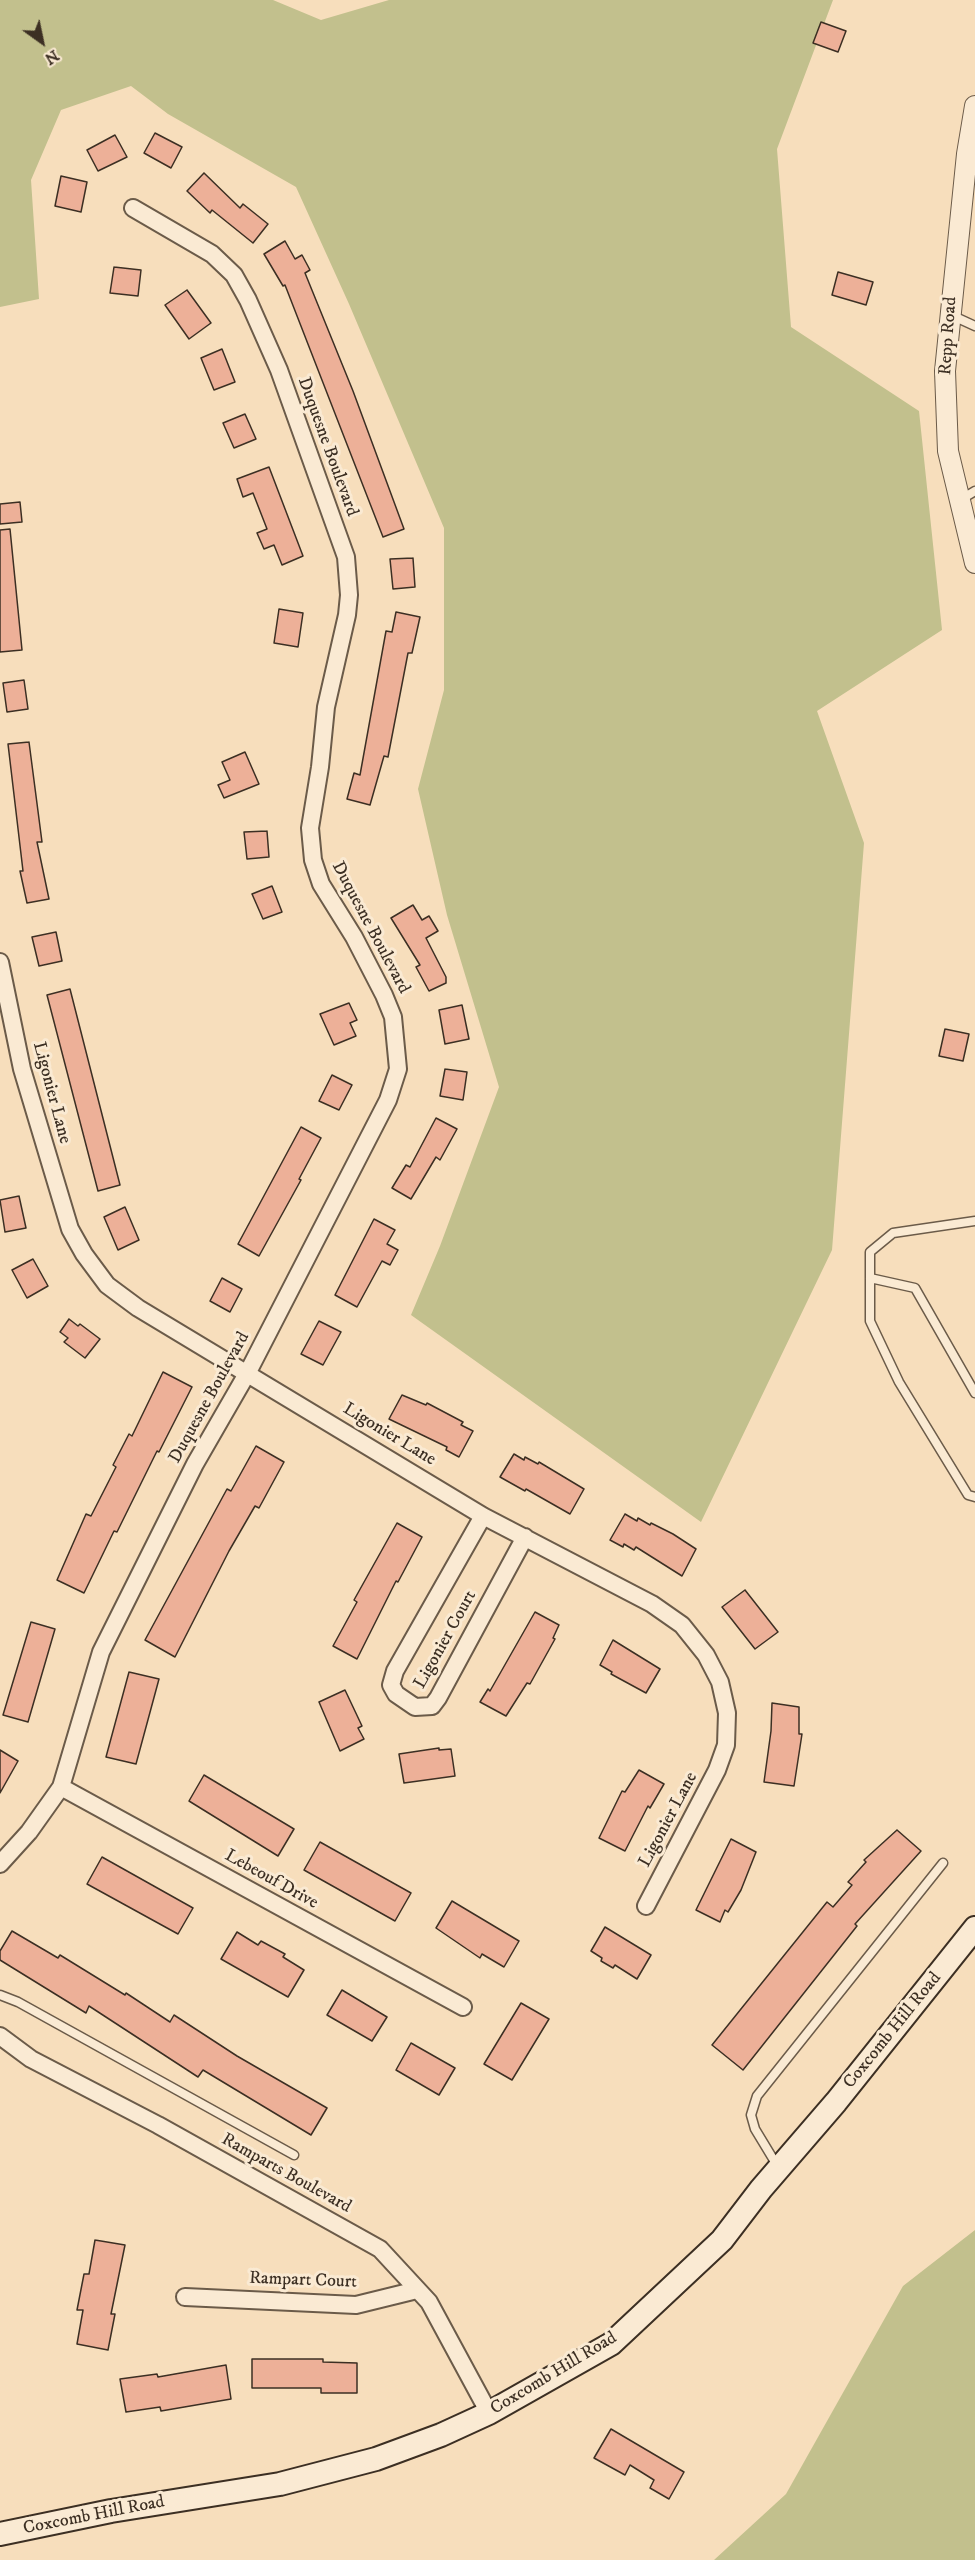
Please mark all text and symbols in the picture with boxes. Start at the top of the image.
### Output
north arrow [12,12,72,72]
text: N [41,45,63,69]
street label: Repp Road [935,296,963,376]
street label: Duquesne Boulevard [292,374,362,520]
street label: Duquesne Boulevard [326,858,414,998]
street label: Ligonier Lane [27,1040,75,1146]
street label: Duquesne Boulevard [165,1329,255,1467]
street label: Ligonier Lane [339,1399,439,1471]
street label: Ligonier Court [410,1587,482,1693]
street label: Ligonier Lane [635,1769,703,1871]
street label: Lebeouf Drive [221,1845,321,1915]
street label: Coxcomb Hill Road [839,1968,947,2094]
street label: Ramparts Boulevard [217,2129,355,2219]
street label: Rampart Court [249,2268,357,2294]
street label: Coxcomb Hill Road [487,2328,621,2420]
street label: Coxcomb Hill Road [22,2492,166,2540]

